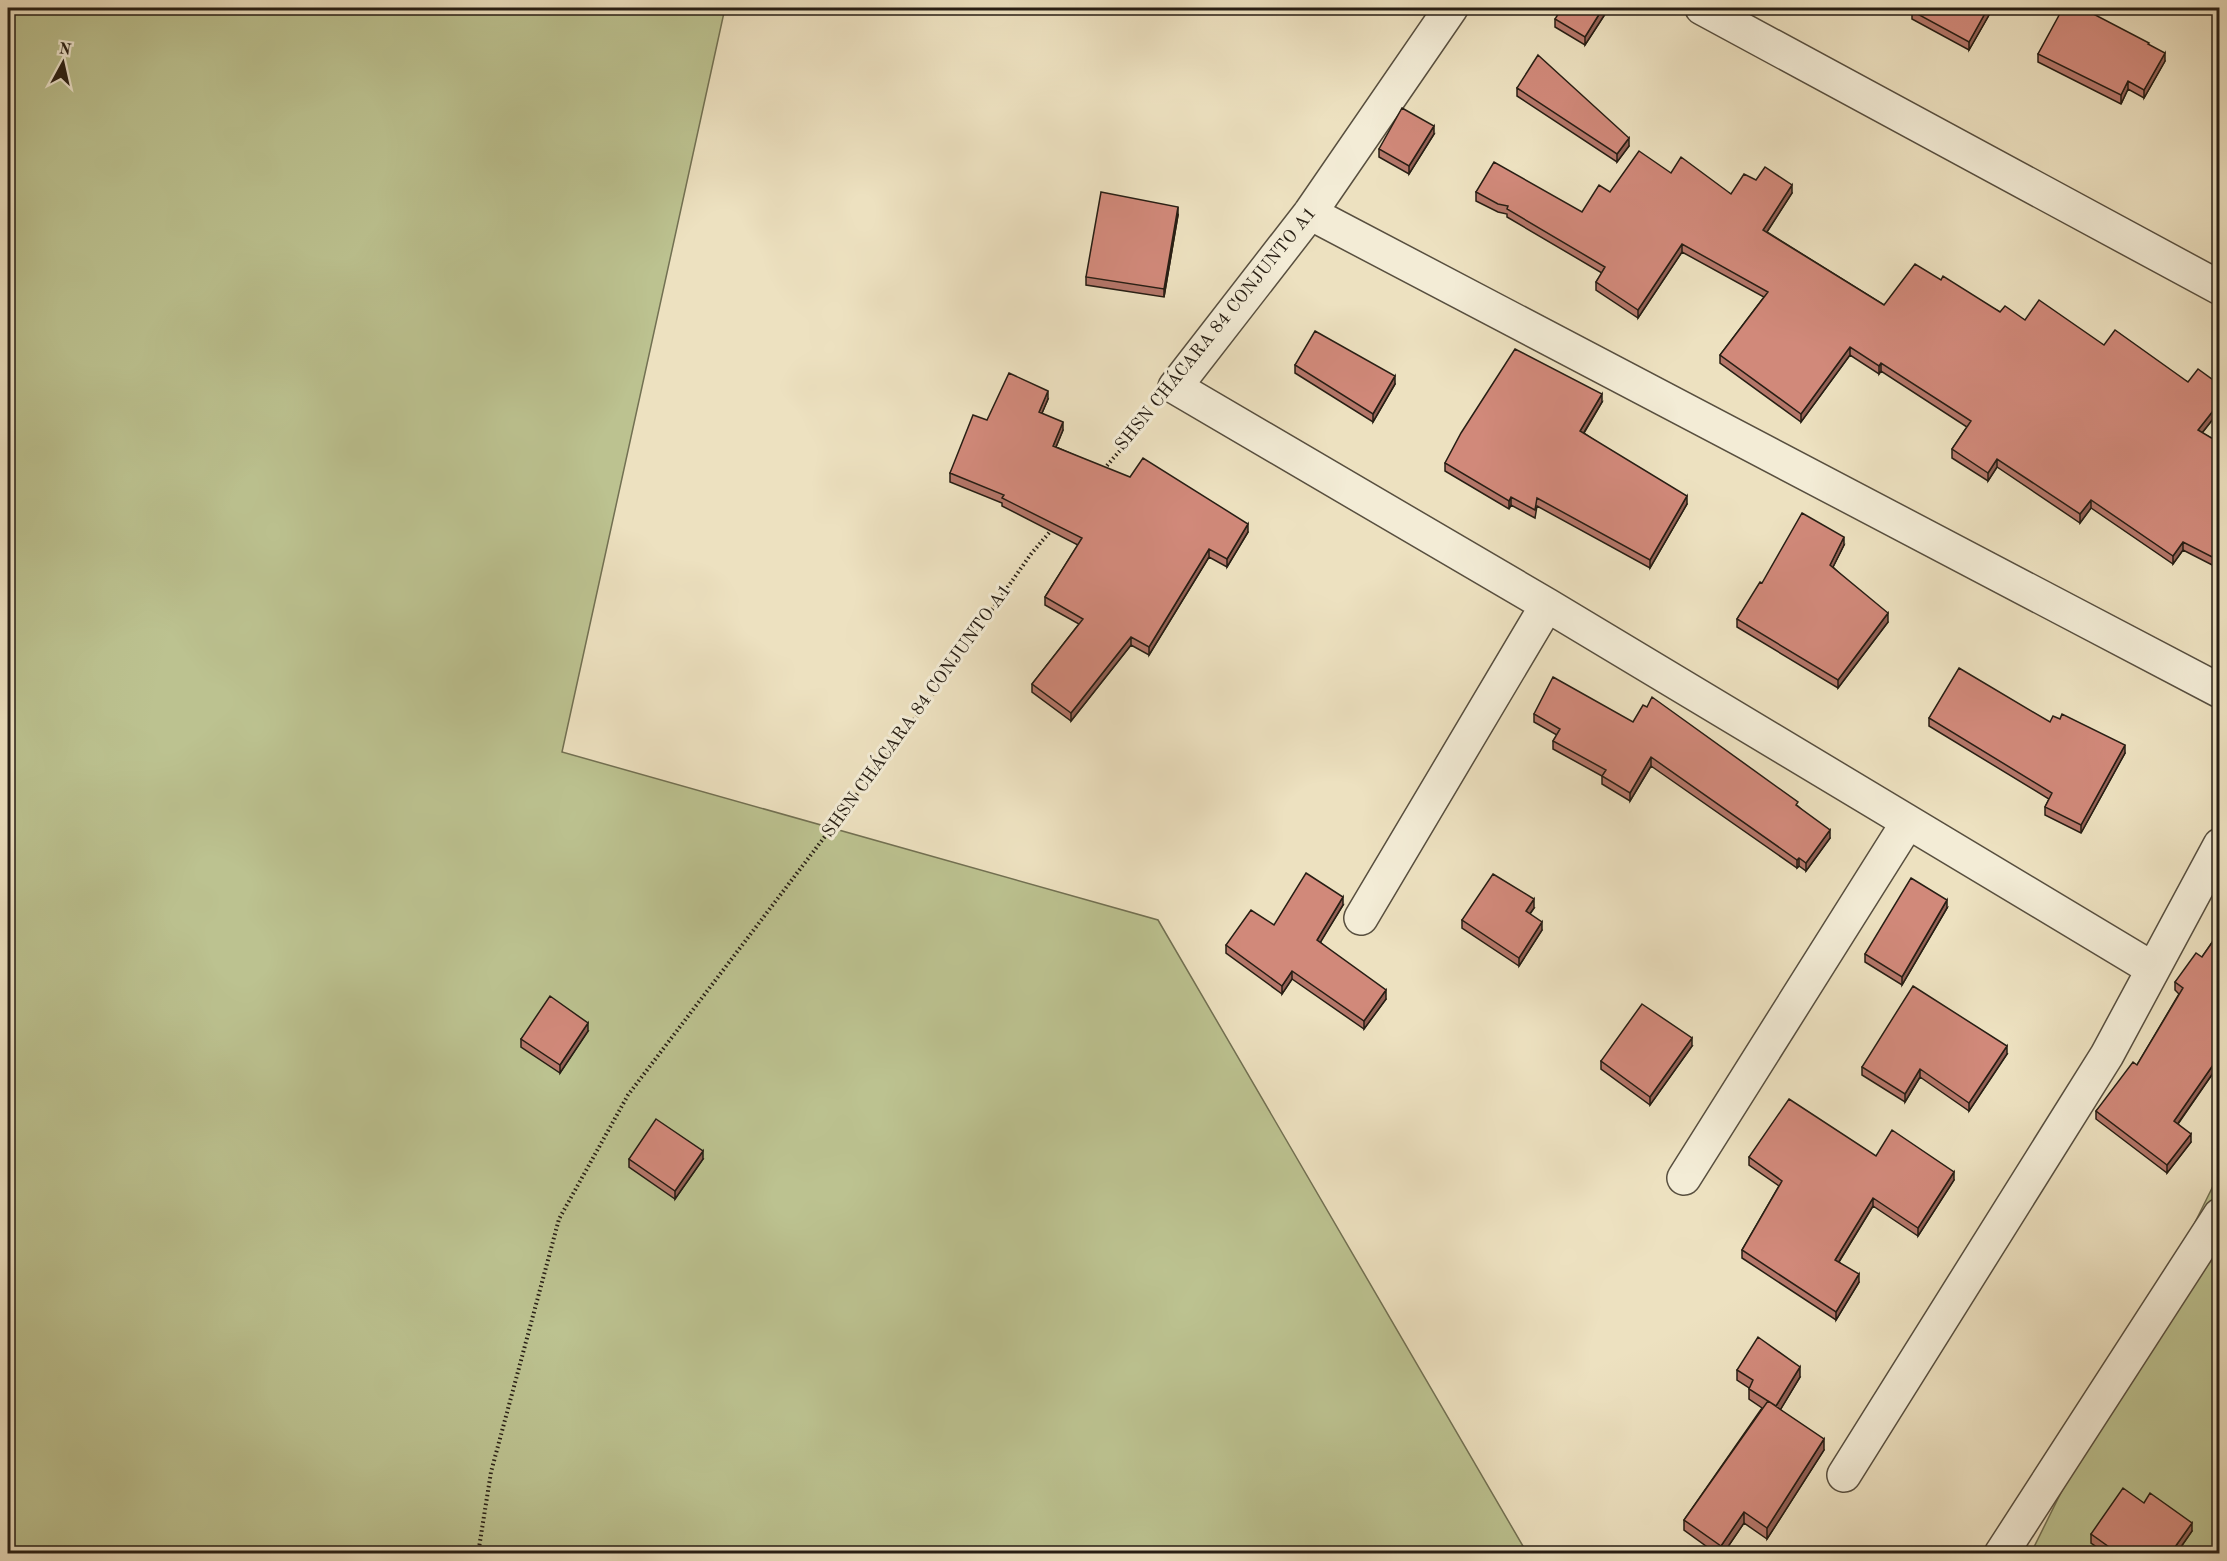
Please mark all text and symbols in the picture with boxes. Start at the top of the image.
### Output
north arrow [33,33,93,93]
text: N [58,41,73,59]
street label: SHSN CHÁCARA 84 CONJUNTO A1 [1109,201,1320,454]
street label: SHSN CHÁCARA 84 CONJUNTO A1 [816,579,1015,841]

